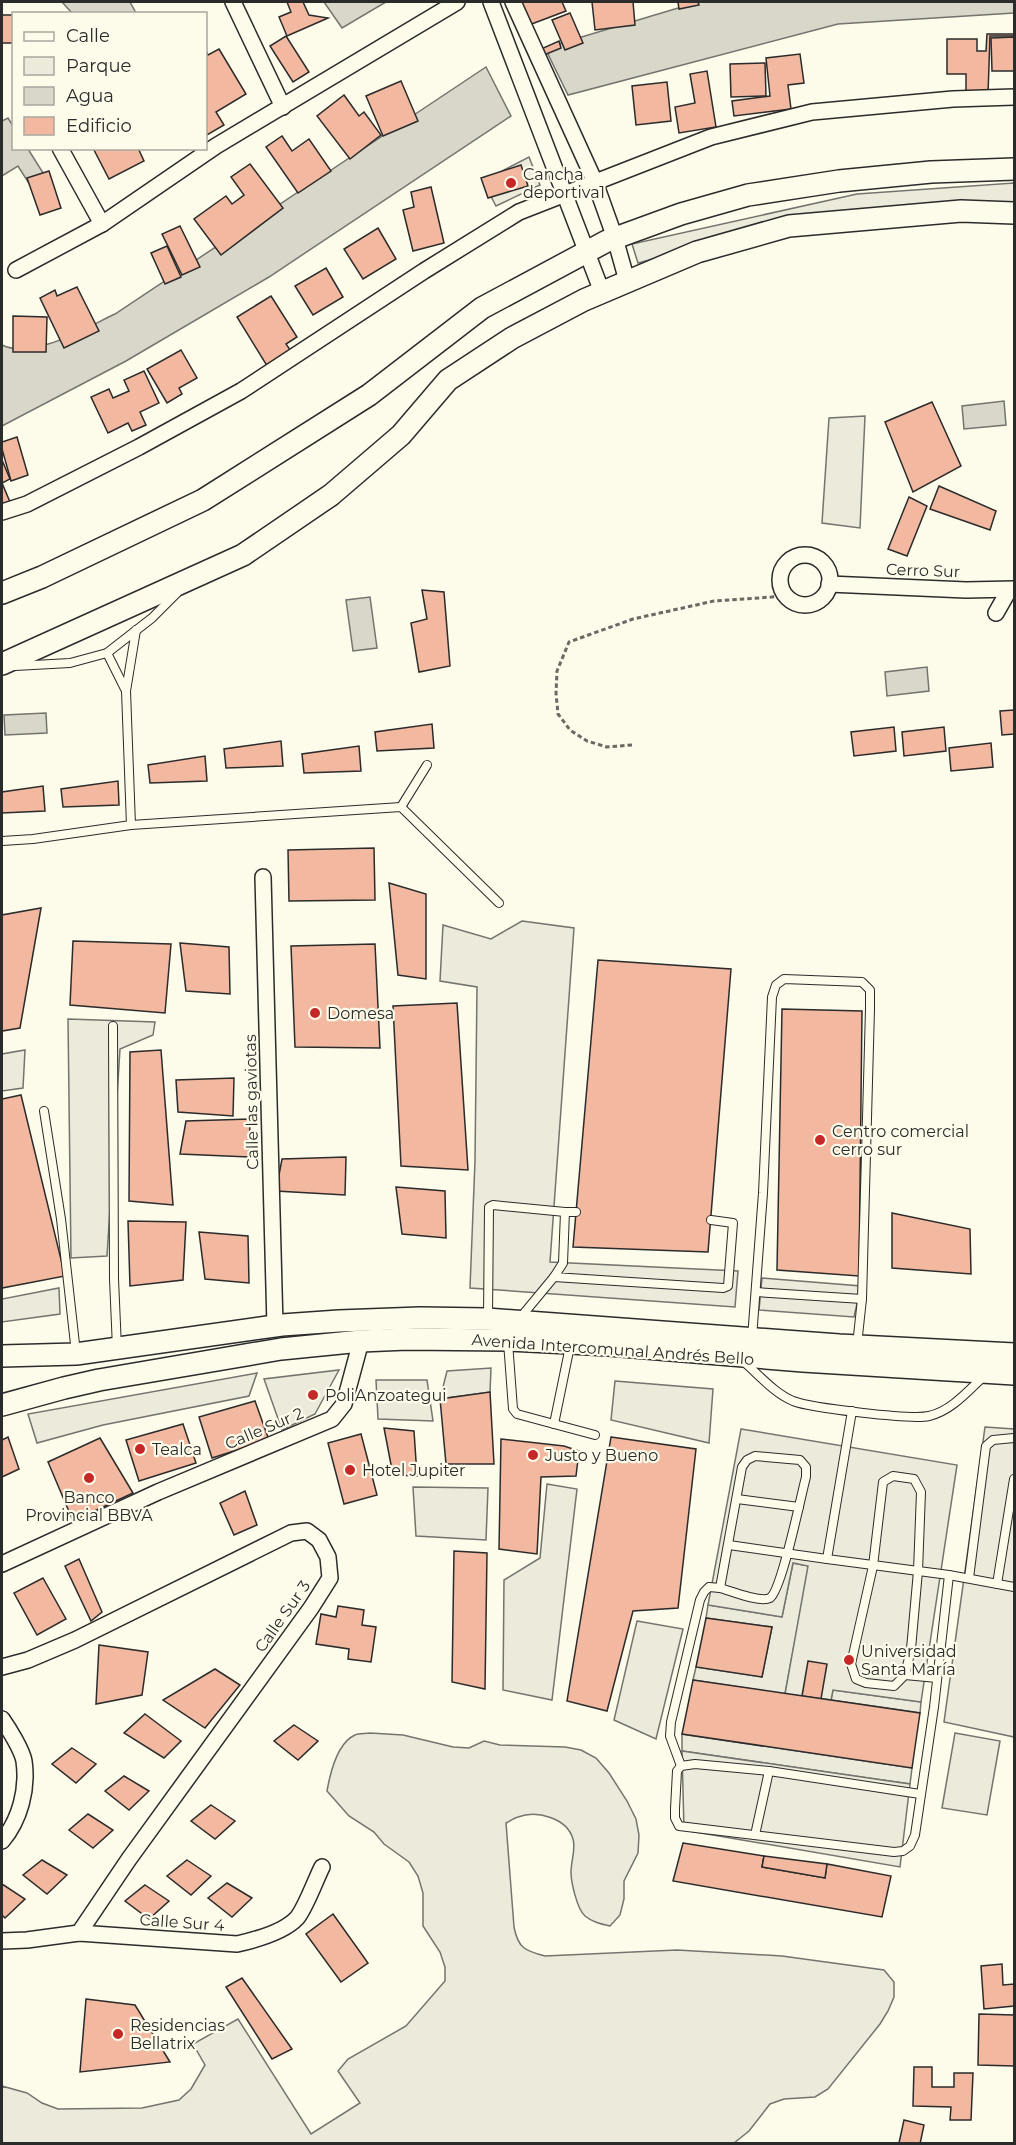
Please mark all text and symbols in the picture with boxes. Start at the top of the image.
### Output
legend [12,12,207,150]
text: Calle [66,25,110,47]
text: Parque [66,55,132,77]
text: Agua [66,85,114,107]
text: Edificio [66,115,132,137]
place label: Cancha deportiva1 [523,165,605,202]
marker: Cancha deportiva1 [504,176,518,190]
street label: Cerro Sur [885,560,960,581]
place label: Domesa [327,1004,394,1023]
marker: Domesa [308,1006,322,1020]
street label: Calle las gaviotas [241,1034,262,1170]
place label: Centro comercial cerro sur [832,1122,969,1159]
marker: Centro comercial cerro sur [813,1133,827,1147]
street label: Avenida Intercomunal Andrés Bello [471,1330,755,1369]
place label: PoliAnzoategui [325,1386,447,1405]
marker: PoliAnzoategui [306,1388,320,1402]
street label: Calle Sur 2 [222,1403,306,1454]
place label: Tealca [152,1440,202,1459]
marker: Tealca [133,1442,147,1456]
place label: Justo y Bueno [544,1446,658,1465]
marker: Justo y Bueno [526,1448,540,1462]
place label: Hotel Jupiter [362,1461,465,1480]
marker: Hotel Jupiter [343,1463,357,1477]
marker: Banco Provincial BBVA [82,1471,96,1485]
place label: Banco Provincial BBVA [25,1488,153,1525]
street label: Calle Sur 3 [251,1577,314,1656]
place label: Universidad Santa María [861,1642,957,1679]
marker: Universidad Santa María [842,1653,856,1667]
street label: Calle Sur 4 [139,1910,225,1935]
place label: Residencias Bellatrix [130,2016,225,2053]
marker: Residencias Bellatrix [111,2027,125,2041]

